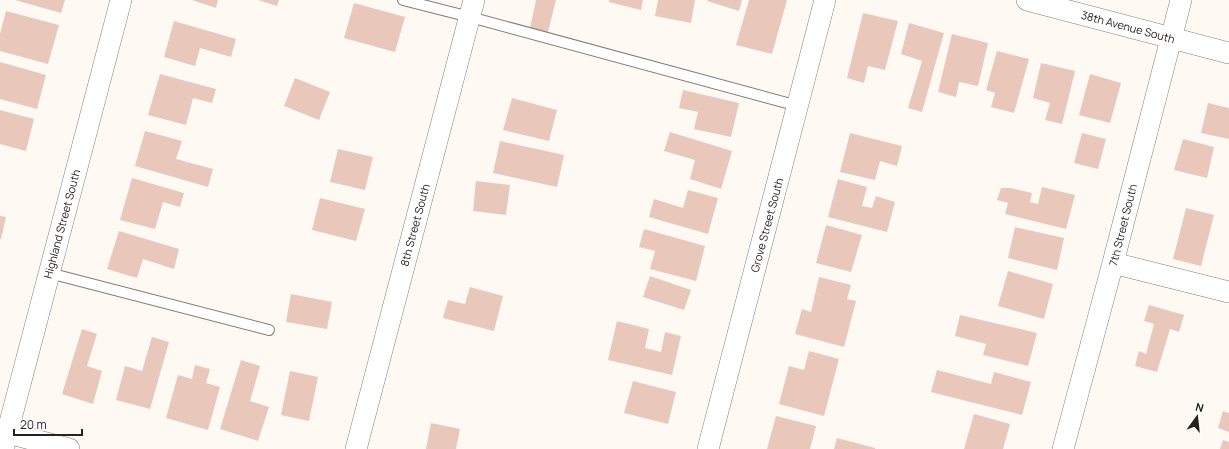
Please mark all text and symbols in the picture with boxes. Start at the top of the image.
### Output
street label: 38th Avenue South [1080,7,1177,46]
street label: Highland Street South [40,168,83,280]
street label: Grove Street South [747,176,786,274]
street label: 8th Street South [396,182,433,268]
street label: 7th Street South [1105,182,1140,267]
north arrow [1177,397,1217,437]
text: N [1194,399,1206,415]
scale bar [14,411,82,437]
text: 20 m [20,416,47,433]

